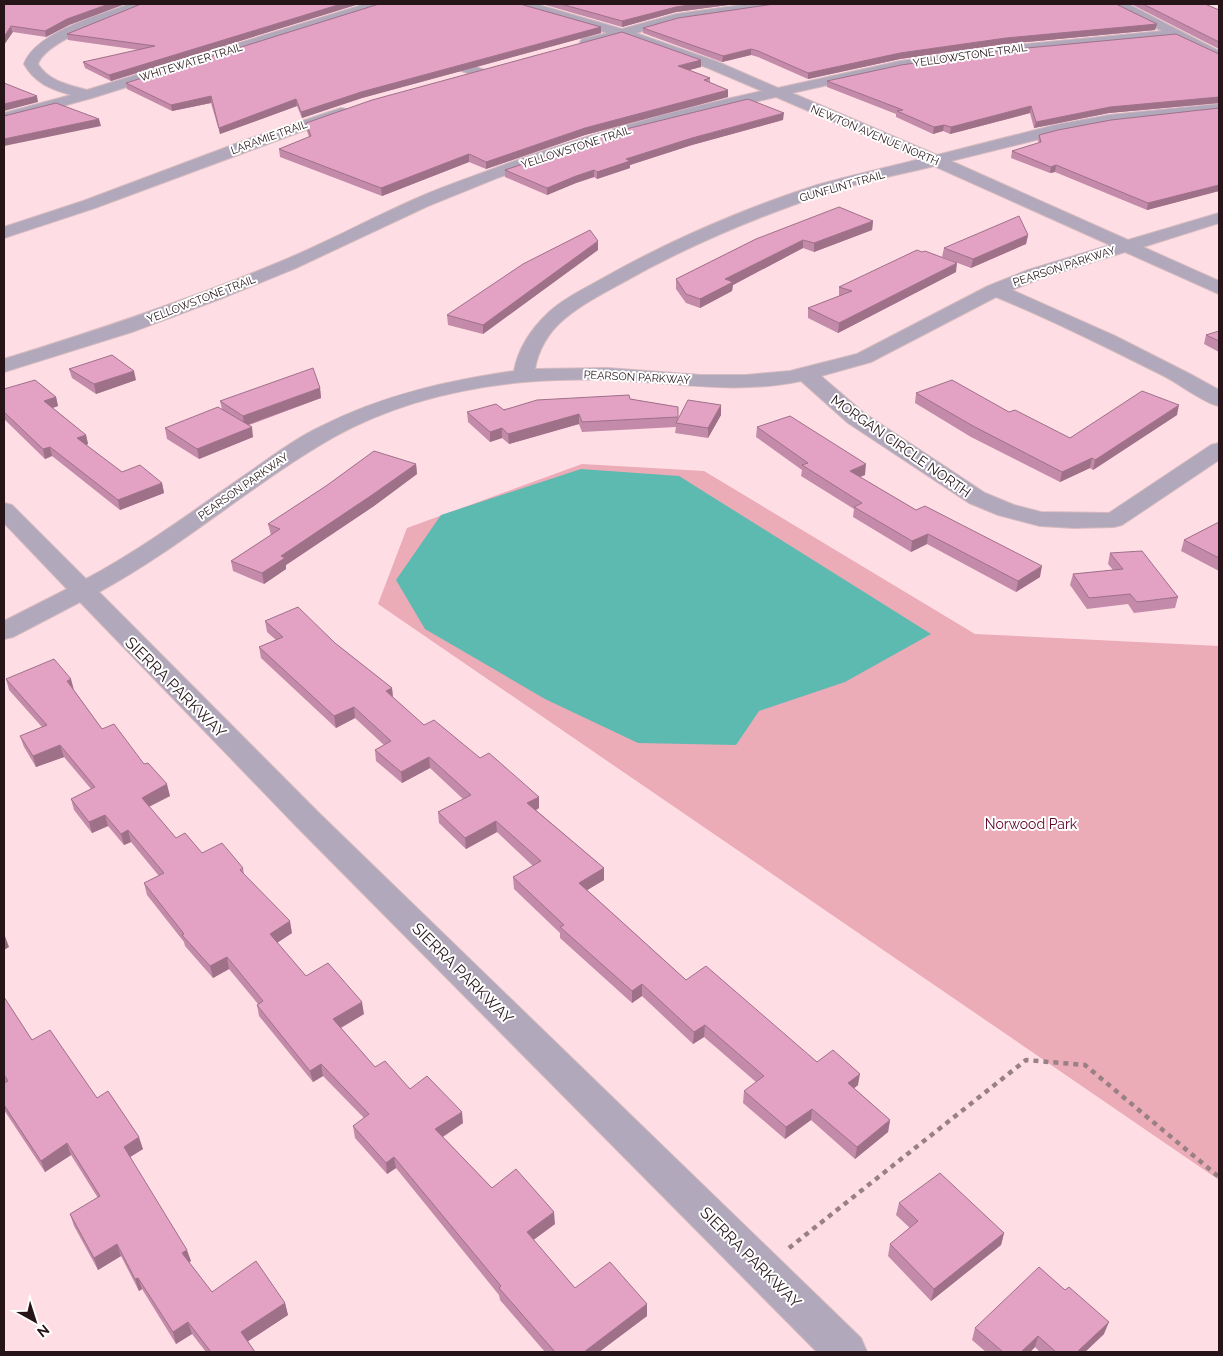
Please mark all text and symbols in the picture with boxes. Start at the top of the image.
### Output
street label: WHITEWATER TRAIL [138,40,245,84]
street label: YELLOWSTONE TRAIL [912,41,1029,70]
street label: NEWTON AVENUE NORTH [809,102,941,168]
street label: LARAMIE TRAIL [229,117,310,157]
street label: YELLOWSTONE TRAIL [519,123,633,171]
street label: GUNFLINT TRAIL [798,168,887,205]
street label: PEARSON PARKWAY [1011,244,1117,289]
street label: YELLOWSTONE TRAIL [145,273,258,326]
street label: PEARSON PARKWAY [583,368,691,387]
street label: MORGAN CIRCLE NORTH [828,392,974,500]
street label: PEARSON PARKWAY [196,450,291,522]
street label: SIERRA PARKWAY [121,633,231,742]
park label: Norwood Park [985,816,1078,832]
street label: SIERRA PARKWAY [408,919,518,1028]
street label: SIERRA PARKWAY [696,1203,806,1312]
north arrow [10,1296,60,1346]
text: N [34,1322,52,1341]

